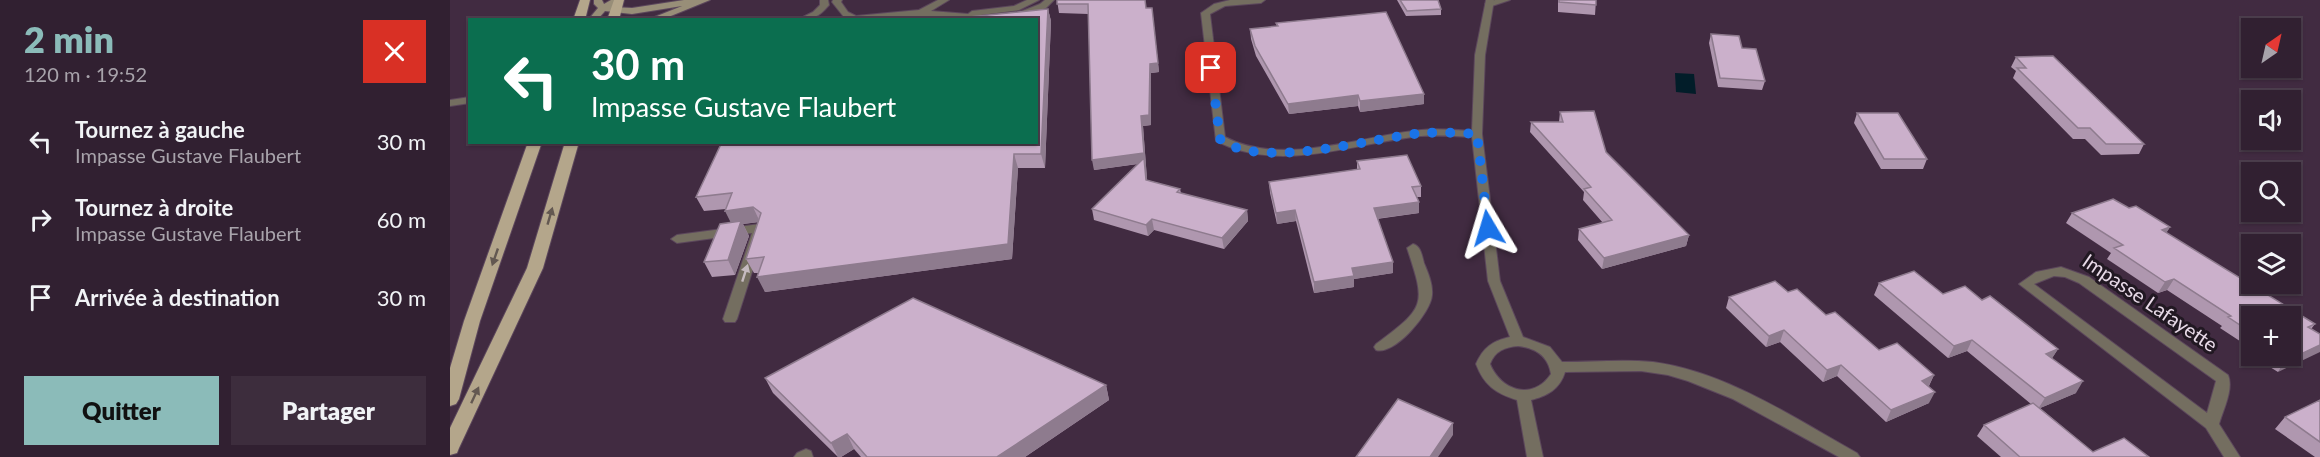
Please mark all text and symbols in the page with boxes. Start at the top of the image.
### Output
text: 2 min [24,17,114,61]
north arrow [2241,18,2301,78]
map controls [2241,18,2301,366]
button: close [363,20,426,83]
text: 30 m [591,39,685,89]
icon: left [492,42,570,120]
pin [1185,42,1236,93]
icon: arrive [1194,51,1227,84]
text: 120 m · 19:52 [24,62,147,86]
text: Impasse Gustave Flaubert [591,90,896,123]
button: sound [2241,90,2301,150]
text: Tournez à gauche [75,116,245,143]
icon: left [24,125,57,158]
text: 30 m [377,128,426,155]
text: Impasse Gustave Flaubert [75,143,301,167]
button: search [2241,162,2301,222]
text: Tournez à droite [75,194,233,221]
position arrow [1456,196,1520,260]
icon: right [24,203,57,236]
text: 60 m [377,206,426,233]
one-way arrow [546,207,555,225]
text: Impasse Gustave Flaubert [75,221,301,245]
button: layers [2241,234,2301,294]
one-way arrow [489,248,499,266]
street label: Impasse Lafayette [2079,248,2223,356]
one-way arrow [740,264,750,282]
icon: arrive [24,281,57,314]
text: Arrivée à destination [75,284,280,311]
text: 30 m [377,284,426,311]
button: + [2241,306,2301,366]
button: Quitter [24,376,219,445]
button: Partager [231,376,426,445]
one-way arrow [470,385,480,403]

